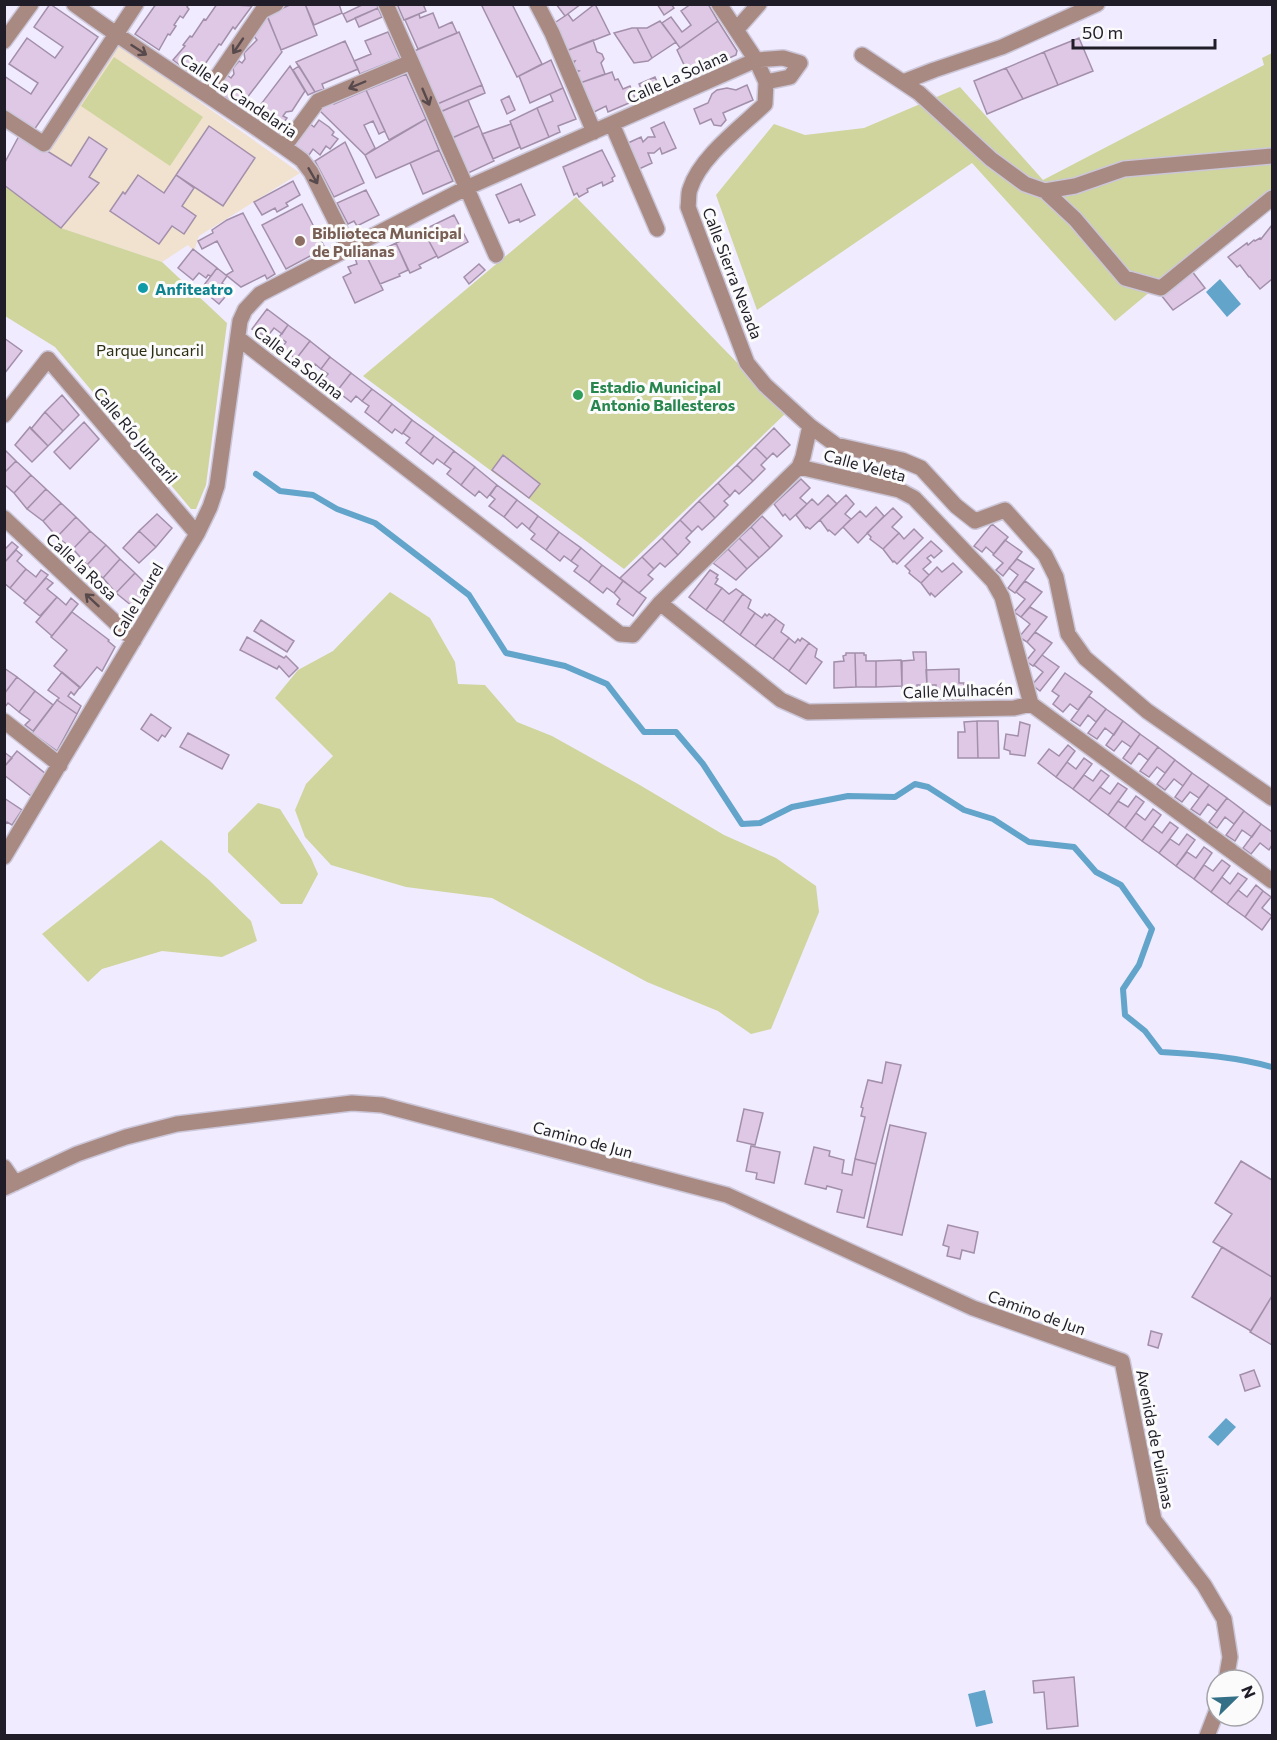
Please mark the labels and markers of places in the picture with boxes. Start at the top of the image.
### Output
place label: Biblioteca Municipal de Pulianas [312,223,462,260]
marker: Biblioteca Municipal de Pulianas [293,234,307,248]
place label: Anfiteatro [155,279,233,298]
marker: Anfiteatro [136,281,150,295]
place label: Estadio Municipal Antonio Ballesteros [590,377,735,414]
marker: Estadio Municipal Antonio Ballesteros [571,388,585,402]

